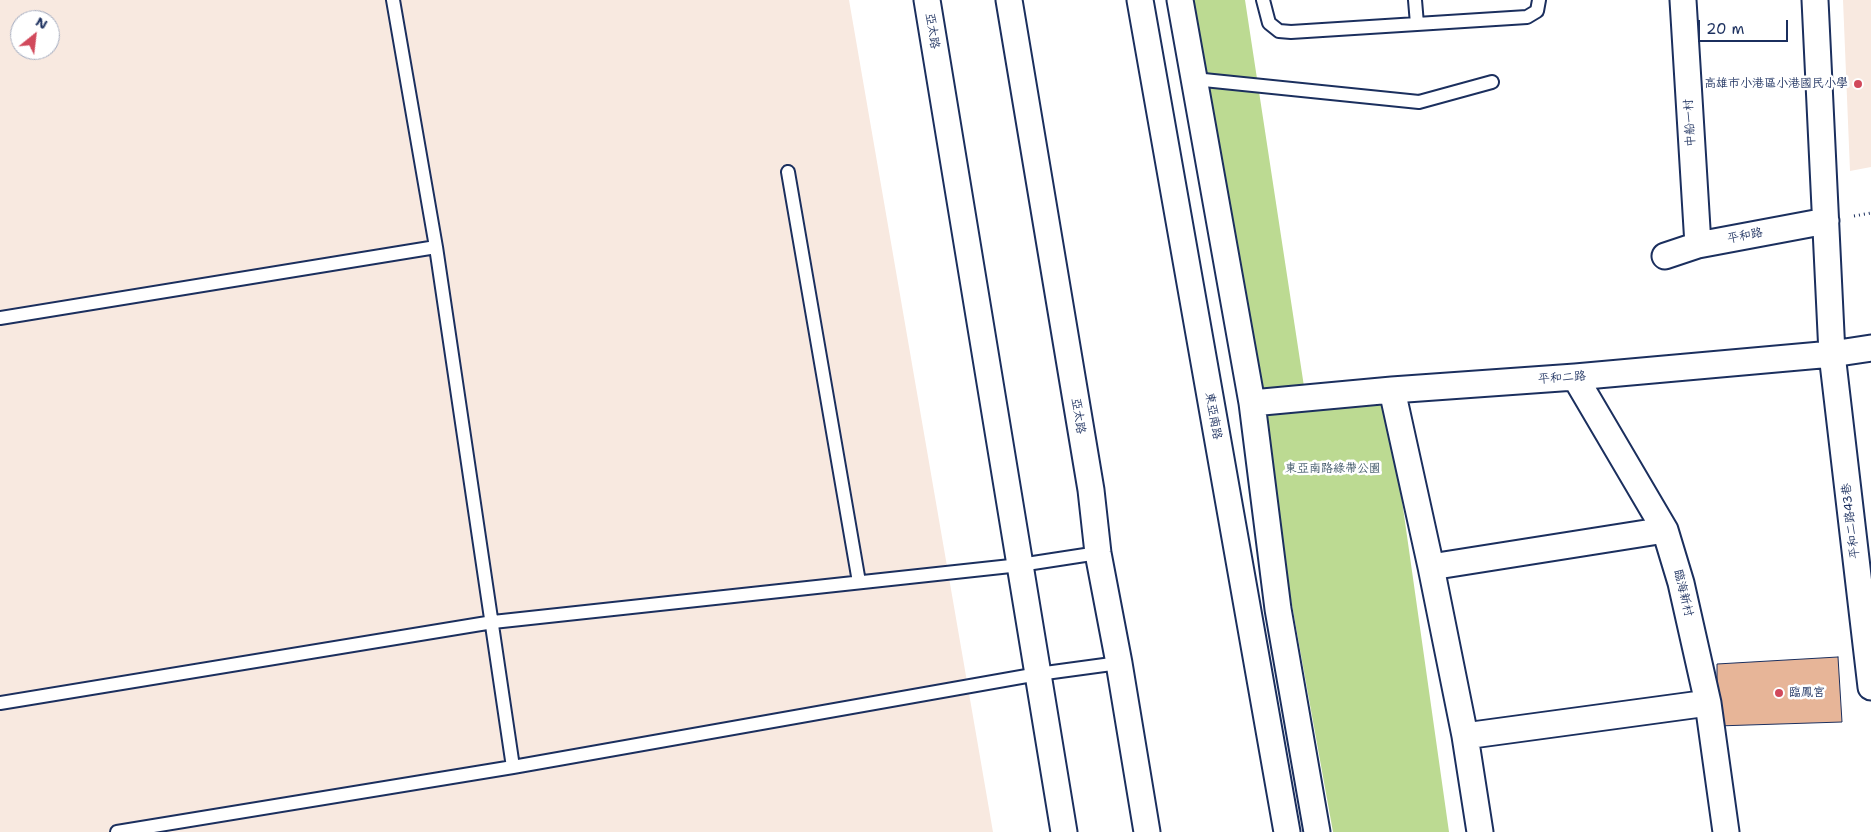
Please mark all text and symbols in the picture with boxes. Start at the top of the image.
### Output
north arrow [10,10,60,60]
scale bar [1701,10,1791,42]
text: N [33,12,51,33]
street label: 亞太路 [922,12,942,50]
text: 20 m [1706,19,1745,39]
place label: 高雄市小港區小港國民小學 [1704,77,1848,91]
marker: 高雄市小港區小港國民小學 [1852,78,1864,90]
street label: 中船一村 [1682,99,1698,147]
street label: 平和路 [1726,225,1764,247]
street label: 平和二路 [1538,369,1586,387]
street label: 東亞南路 [1202,391,1224,441]
street label: 亞太路 [1068,397,1088,435]
park label: 東亞南路綠帶公園 [1285,462,1381,476]
street label: 平和二路43巷 [1839,482,1863,560]
street label: 臨海新村 [1670,568,1696,618]
place label: 臨鳳宮 [1789,686,1825,700]
marker: 臨鳳宮 [1773,687,1785,699]

